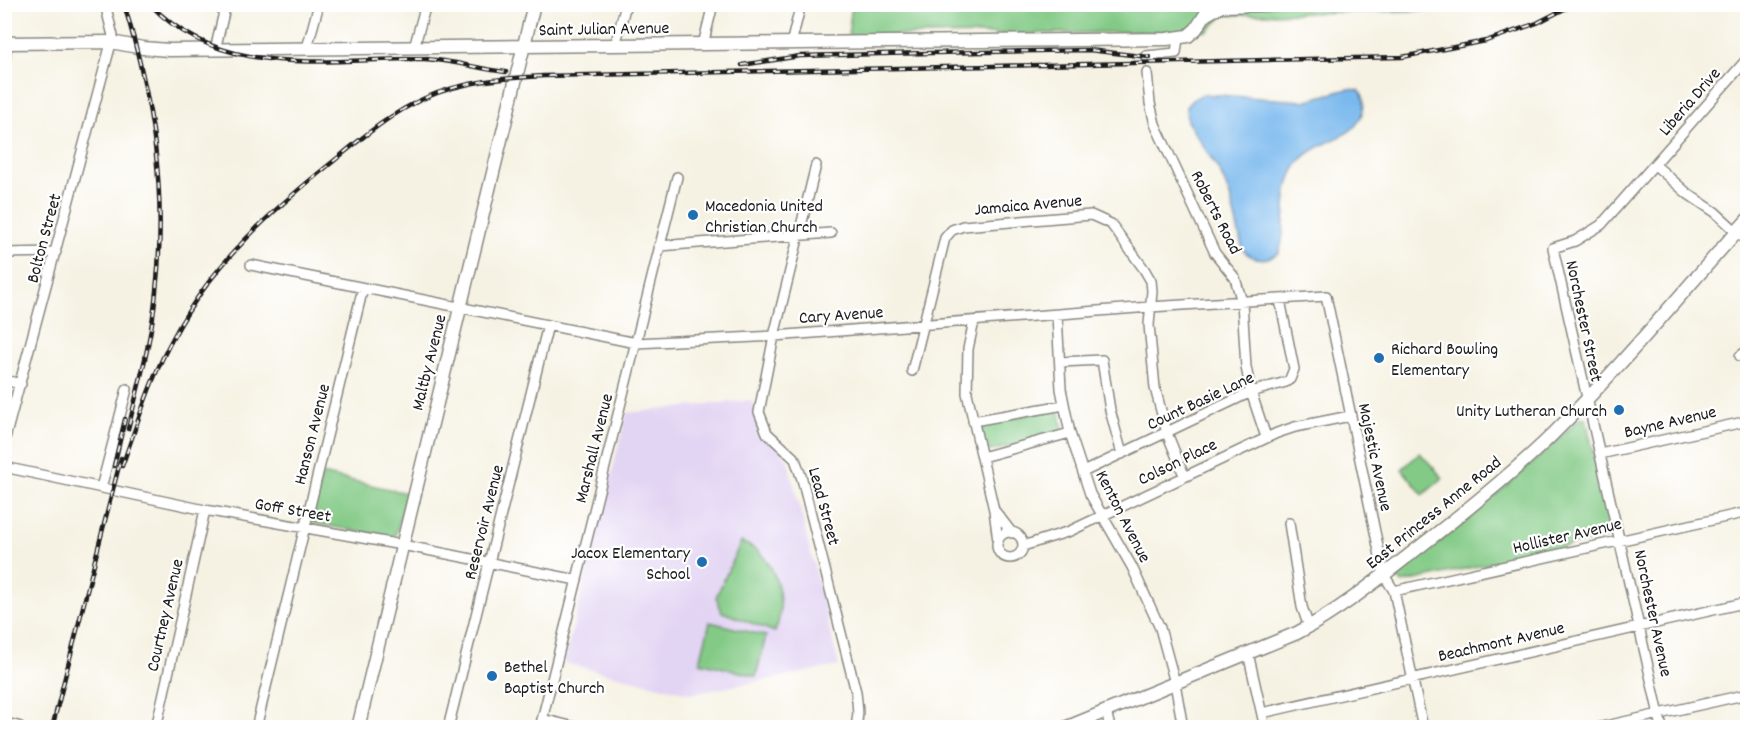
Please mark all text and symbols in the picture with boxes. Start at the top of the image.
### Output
street label: Saint Julian Avenue [538,17,670,44]
street label: Liberia Drive [1654,63,1728,142]
street label: Roberts Road [1183,167,1247,259]
street label: Jamaica Avenue [973,189,1083,224]
street label: Bolton Street [21,191,69,286]
place label: Macedonia United Christian Church [705,195,823,241]
marker: Macedonia United Christian Church [686,208,700,222]
street label: Norchester Street [1557,258,1608,385]
street label: Cary Avenue [798,301,884,332]
street label: Maltby Avenue [406,312,454,413]
place label: Richard Bowling Elementary [1391,338,1498,384]
marker: Richard Bowling Elementary [1372,351,1386,365]
street label: Count Basie Lane [1143,366,1259,438]
street label: Hanson Avenue [289,381,338,488]
street label: Marshall Avenue [570,391,621,506]
place label: Unity Lutheran Church [1456,400,1607,425]
street label: Majestic Avenue [1350,401,1397,514]
street label: Bayne Avenue [1622,401,1719,446]
marker: Unity Lutheran Church [1612,403,1626,417]
street label: Colson Place [1134,433,1222,493]
street label: East Princess Anne Road [1361,451,1508,577]
street label: Reservoir Avenue [459,462,512,583]
street label: Lead Street [800,465,845,549]
street label: Kenton Avenue [1088,467,1156,568]
street label: Goff Street [252,492,333,531]
street label: Hollister Avenue [1511,513,1625,562]
place label: Jacox Elementary School [571,542,691,588]
street label: Norchester Avenue [1626,548,1677,679]
marker: Jacox Elementary School [695,555,709,569]
street label: Courtney Avenue [141,557,192,674]
street label: Beachmont Avenue [1436,617,1567,670]
place label: Bethel Baptist Church [504,656,605,702]
marker: Bethel Baptist Church [485,669,499,683]

